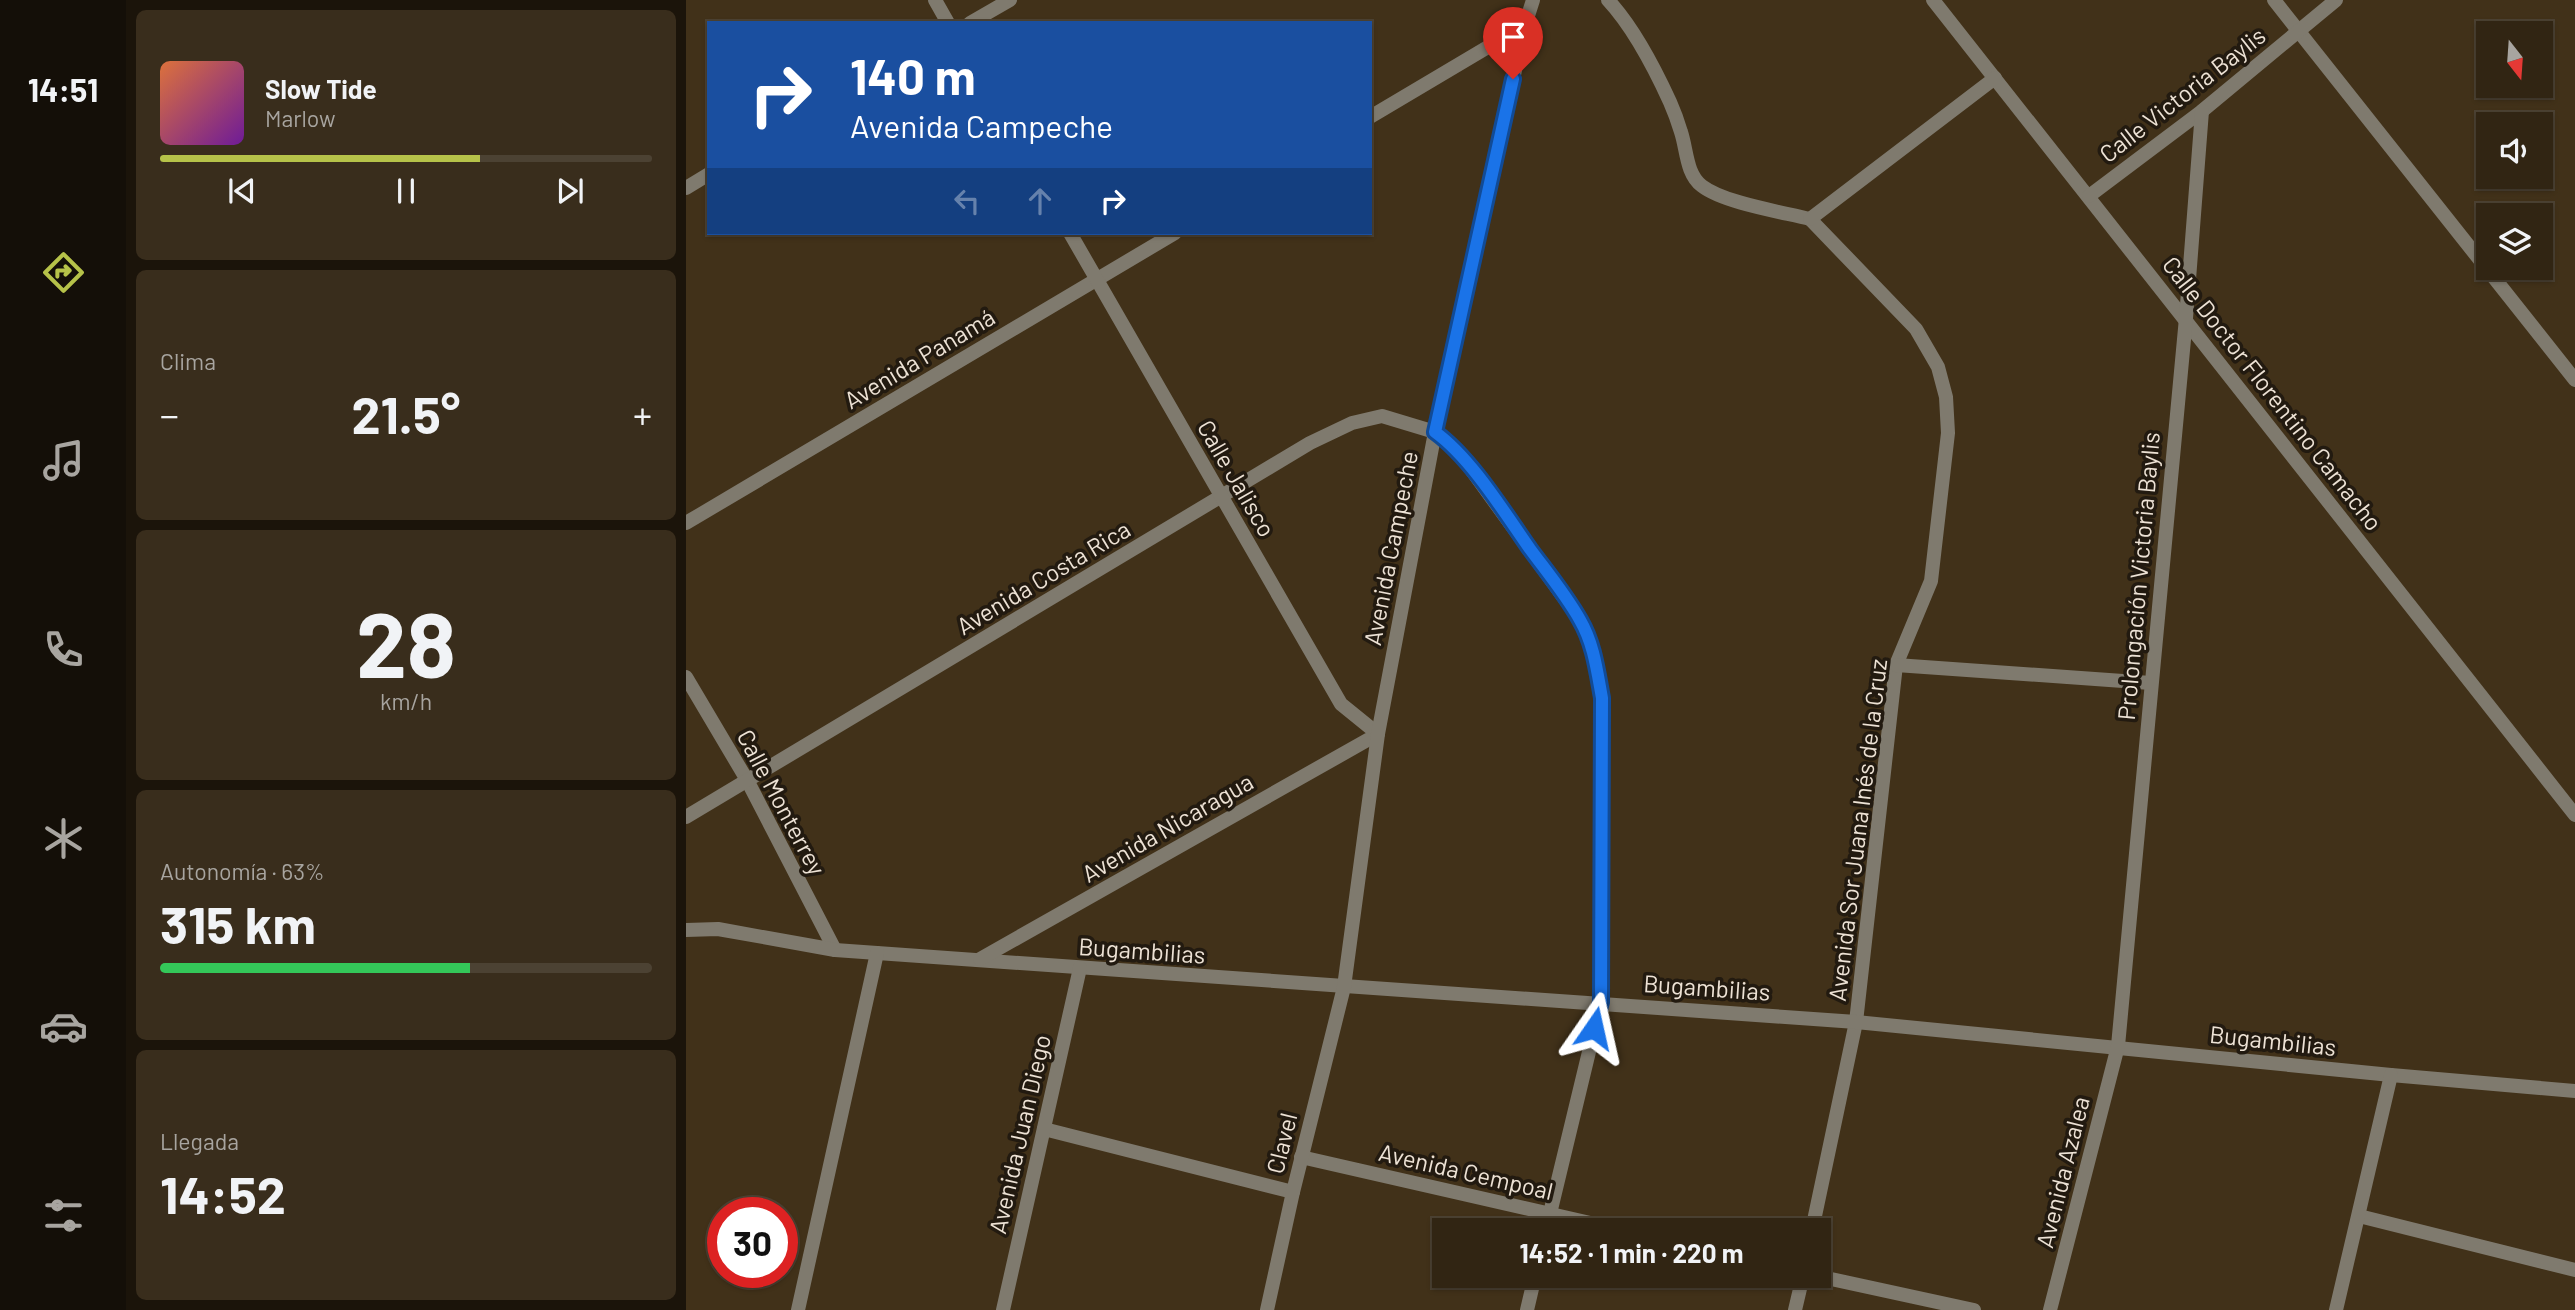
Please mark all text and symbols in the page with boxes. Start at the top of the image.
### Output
pin [1483,7,1543,79]
icon: arrive [1494,18,1532,56]
street label: Calle Victoria Baylis [2093,20,2271,168]
north arrow [2476,21,2553,98]
map controls [2476,21,2553,280]
text: 140 m [850,46,976,105]
icon: right [735,49,826,140]
text: 14:51 [28,70,98,108]
text: Slow Tide [265,73,377,104]
text: Marlow [265,104,336,132]
text: Avenida Campeche [850,106,1113,144]
button: sound [2476,112,2553,189]
icon: previous [223,172,261,210]
icon: pause [387,172,425,210]
icon: next [551,172,589,210]
icon: left [948,182,986,220]
icon: ahead [1021,182,1059,220]
icon: right [1094,182,1132,220]
button: layers [2476,203,2553,280]
icon: directions [39,248,88,297]
street label: Calle Doctor Florentino Camacho [2157,250,2389,536]
street label: Avenida Panamá [838,302,1000,414]
text: Clima [160,347,216,375]
text: 21.5° [352,382,460,444]
text: − [160,391,179,437]
text: + [633,391,652,437]
street label: Calle Jalisco [1192,414,1282,542]
street label: Prolongación Victoria Baylis [2111,431,2165,721]
icon: music [39,436,88,485]
street label: Avenida Campeche [1357,448,1423,648]
street label: Avenida Costa Rica [951,514,1135,640]
text: 28 [356,587,456,696]
icon: phone [39,625,88,674]
street label: Avenida Sor Juana Inés de la Cruz [1822,657,1892,1003]
text: km/h [380,687,432,715]
street label: Calle Monterrey [732,724,832,880]
street label: Avenida Nicaragua [1076,766,1258,888]
icon: climate [39,814,88,863]
text: Autonomía · 63% [160,857,325,885]
text: 315 km [160,892,316,954]
street label: Bugambilias [1078,931,1206,969]
street label: Bugambilias [1643,968,1771,1006]
position arrow [1557,991,1631,1065]
icon: car [39,1002,88,1051]
street label: Bugambilias [2208,1019,2338,1061]
street label: Avenida Juan Diego [982,1032,1056,1236]
street label: Avenida Azalea [2029,1093,2095,1251]
street label: Clavel [1259,1110,1303,1176]
text: Llegada [160,1127,239,1155]
street label: Avenida Cempoal [1376,1137,1556,1205]
text: 14:52 [160,1162,286,1224]
icon: filters [39,1191,88,1240]
speed limit sign: 30 [707,1197,798,1288]
text: 14:52 · 1 min · 220 m [1520,1237,1743,1268]

